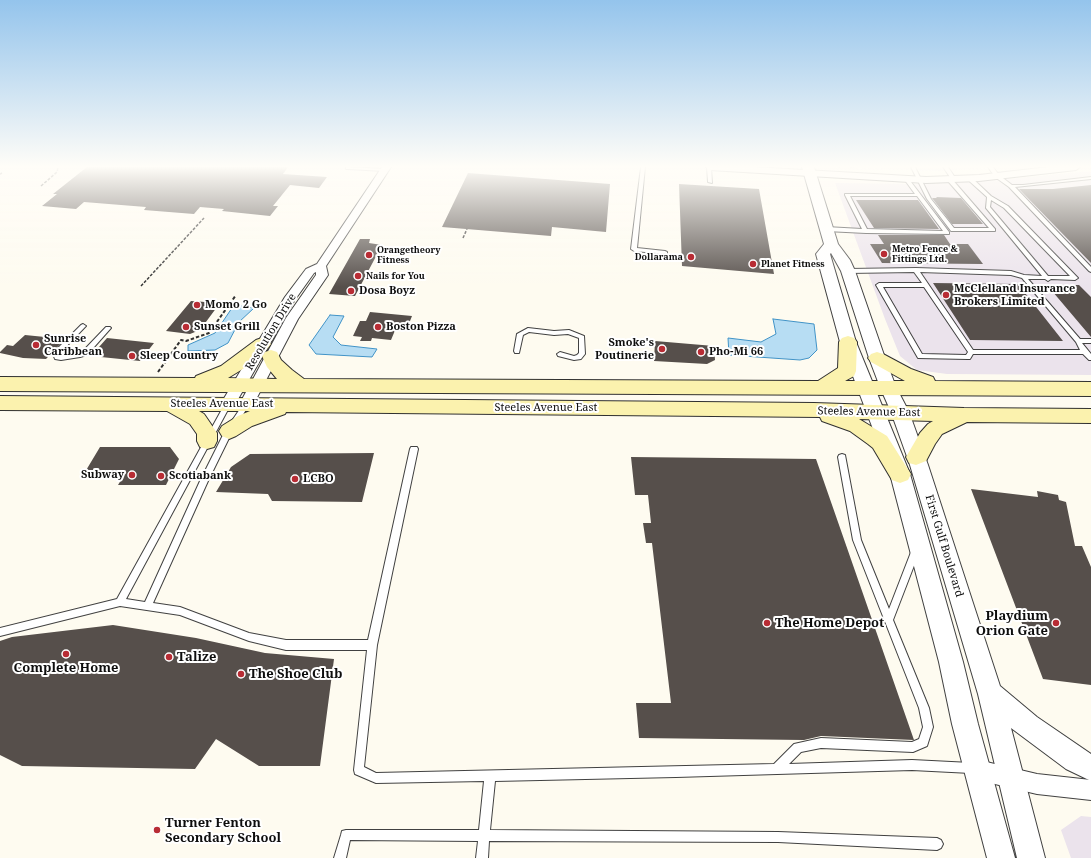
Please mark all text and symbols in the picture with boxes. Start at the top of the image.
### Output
place label: Metro Fence & Fittings Ltd. [892,244,958,265]
place label: Orangetheory Fitness [377,245,440,266]
marker: Metro Fence & Fittings Ltd. [879,249,889,259]
marker: Orangetheory Fitness [364,250,374,260]
place label: Dollarama [635,252,683,262]
marker: Dollarama [686,252,696,262]
marker: Planet Fitness [748,259,758,269]
place label: Planet Fitness [761,259,825,269]
marker: Nails for You [353,271,363,281]
place label: Nails for You [366,271,425,281]
place label: McClelland Insurance Brokers Limited [954,282,1075,308]
place label: Dosa Boyz [359,284,415,298]
marker: Dosa Boyz [346,286,356,296]
marker: McClelland Insurance Brokers Limited [941,290,951,300]
street label: Resolution Drive [243,291,299,373]
place label: Momo 2 Go [205,298,267,312]
marker: Momo 2 Go [192,300,202,310]
place label: Sunset Grill [194,320,260,334]
place label: Boston Pizza [386,320,456,334]
marker: Sunset Grill [181,322,191,332]
marker: Boston Pizza [373,322,383,332]
place label: Sunrise Caribbean [44,332,102,358]
place label: Smoke's Poutinerie [595,336,654,362]
marker: Sunrise Caribbean [31,340,41,350]
marker: Smoke's Poutinerie [657,344,667,354]
place label: Pho-Mi 66 [709,345,763,359]
marker: Pho-Mi 66 [696,347,706,357]
place label: Sleep Country [140,349,218,363]
marker: Sleep Country [127,351,137,361]
street label: Steeles Avenue East [171,397,273,411]
street label: Steeles Avenue East [495,401,597,415]
street label: Steeles Avenue East [817,405,921,419]
place label: Subway [81,468,124,482]
place label: Scotiabank [169,469,231,483]
marker: Subway [127,470,137,480]
marker: Scotiabank [156,471,166,481]
place label: LCBO [303,472,334,486]
marker: LCBO [290,474,300,484]
street label: First Gulf Boulevard [922,493,966,599]
place label: Playdium Orion Gate [976,608,1048,639]
place label: The Home Depot [775,615,884,631]
marker: The Home Depot [762,618,772,628]
marker: Playdium Orion Gate [1051,618,1061,628]
marker: Complete Home [61,649,71,659]
place label: Talize [177,649,216,665]
marker: Talize [164,652,174,662]
place label: Complete Home [14,660,118,676]
place label: The Shoe Club [249,666,342,682]
marker: The Shoe Club [236,669,246,679]
place label: Turner Fenton Secondary School [165,815,281,846]
marker: Turner Fenton Secondary School [152,825,162,835]

